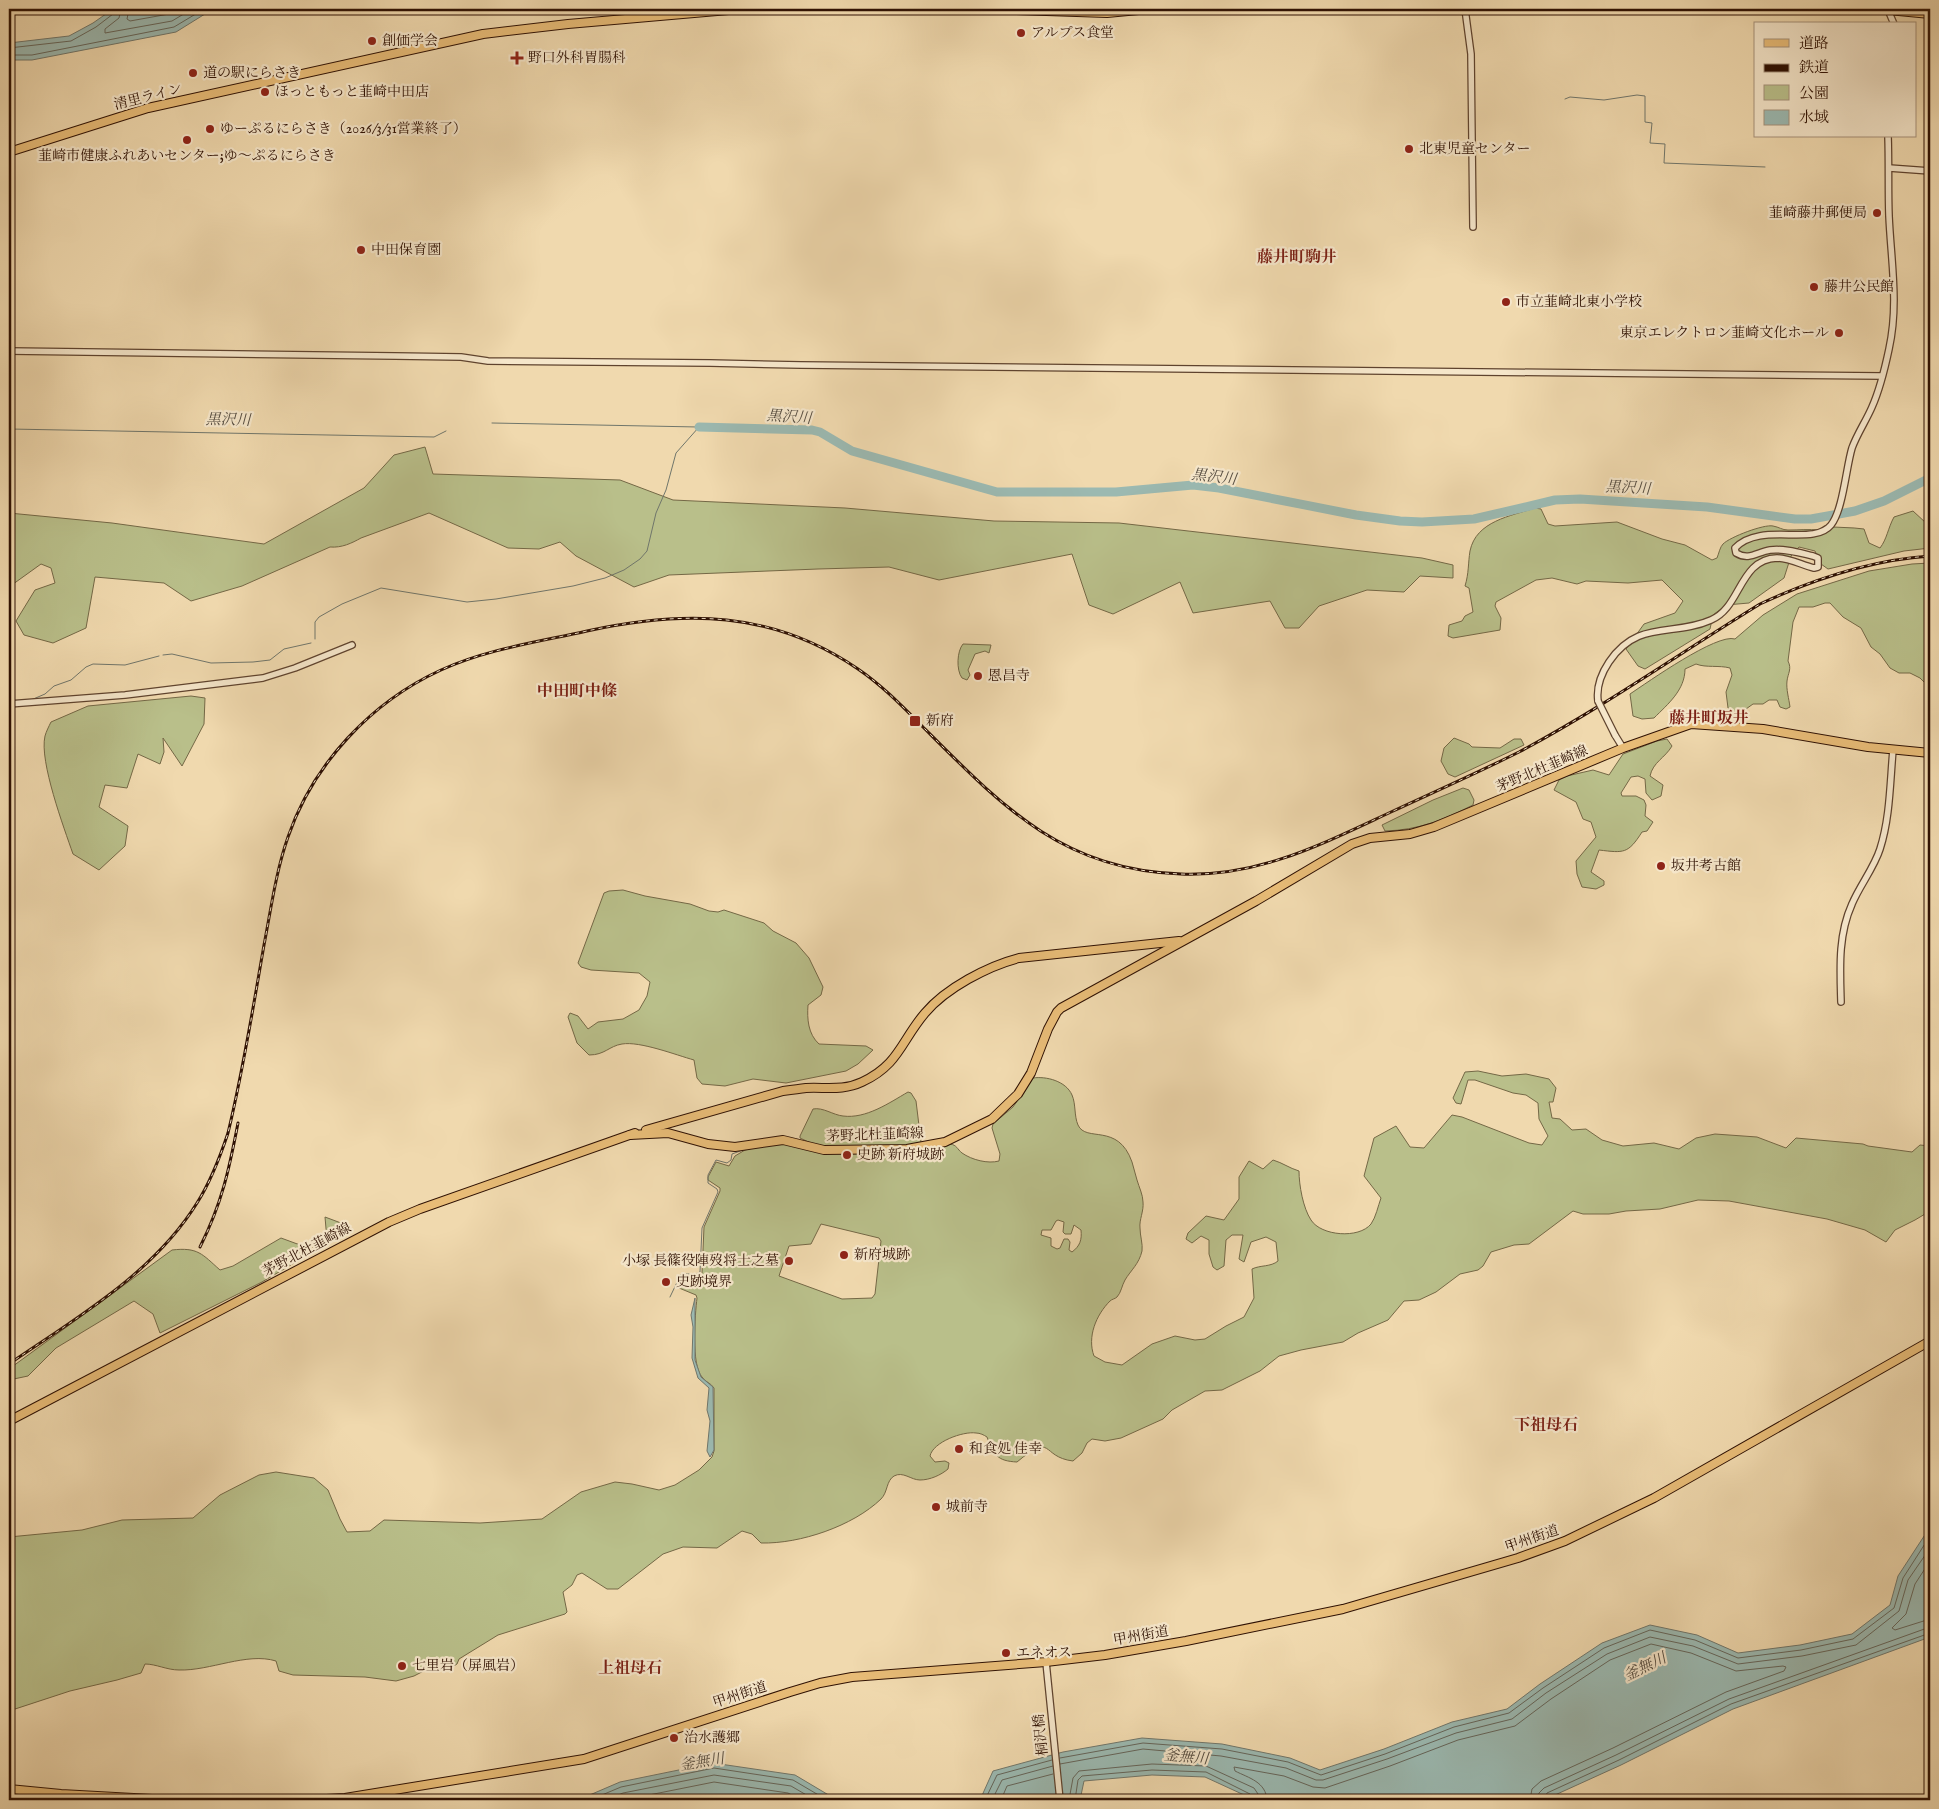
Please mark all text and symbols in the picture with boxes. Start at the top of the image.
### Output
legend [1754,22,1916,138]
place label: アルプス食堂 [1031,24,1114,42]
marker: アルプス食堂 [1015,27,1027,39]
place label: 創価学会 [382,32,438,50]
text: 道路 [1799,34,1829,53]
marker: 創価学会 [366,35,378,47]
place label: 野口外科胃腸科 [528,49,626,67]
marker: 野口外科胃腸科 [510,51,524,65]
text: 鉄道 [1799,58,1829,77]
place label: 道の駅にらさき [203,64,301,82]
marker: 道の駅にらさき [187,67,199,79]
street label: 清里ライン [112,80,184,114]
place label: ほっともっと韮崎中田店 [275,83,429,101]
text: 公園 [1799,84,1829,103]
marker: ほっともっと韮崎中田店 [259,86,271,98]
text: 水域 [1799,108,1829,127]
place label: ゆーぷるにらさき（2026/3/31営業終了） [220,120,467,138]
marker: ゆーぷるにらさき（2026/3/31営業終了） [204,123,216,135]
marker: 韮崎市健康ふれあいセンター;ゆ～ぷるにらさき [181,134,193,146]
place label: 北東児童センター [1419,140,1530,158]
marker: 北東児童センター [1403,143,1415,155]
place label: 韮崎市健康ふれあいセンター;ゆ～ぷるにらさき [38,147,336,165]
place label: 韮崎藤井郵便局 [1769,204,1867,222]
marker: 韮崎藤井郵便局 [1871,207,1883,219]
place label: 中田保育園 [371,241,441,259]
marker: 中田保育園 [355,244,367,256]
district label: 藤井町駒井 [1257,248,1337,268]
place label: 藤井公民館 [1824,278,1894,296]
marker: 藤井公民館 [1808,281,1820,293]
place label: 市立韮崎北東小学校 [1516,293,1642,311]
marker: 市立韮崎北東小学校 [1500,296,1512,308]
place label: 東京エレクトロン韮崎文化ホール [1620,324,1829,342]
marker: 東京エレクトロン韮崎文化ホール [1833,327,1845,339]
water label: 黒沢川 [766,406,814,428]
water label: 黒沢川 [205,410,253,430]
water label: 黒沢川 [1191,465,1239,489]
water label: 黒沢川 [1605,477,1653,499]
place label: 恩昌寺 [988,667,1030,685]
marker: 恩昌寺 [972,670,984,682]
district label: 中田町中條 [537,682,617,702]
district label: 藤井町坂井 [1669,709,1749,729]
place label: 新府 [926,712,954,730]
marker: 新府 [908,714,922,728]
street label: 茅野北杜韮崎線 [1493,742,1591,796]
place label: 坂井考古館 [1671,857,1741,875]
marker: 坂井考古館 [1655,860,1667,872]
street label: 茅野北杜韮崎線 [826,1124,924,1146]
place label: 史跡 新府城跡 [857,1146,944,1164]
marker: 史跡 新府城跡 [841,1149,853,1161]
street label: 茅野北杜韮崎線 [260,1219,354,1281]
place label: 新府城跡 [854,1246,910,1264]
marker: 新府城跡 [838,1249,850,1261]
place label: 小塚 長篠役陣歿将士之墓 [622,1252,779,1270]
marker: 小塚 長篠役陣歿将士之墓 [783,1255,795,1267]
place label: 史跡境界 [676,1273,732,1291]
marker: 史跡境界 [660,1276,672,1288]
district label: 下祖母石 [1514,1416,1578,1436]
place label: 和食処 佳幸 [969,1440,1042,1458]
marker: 和食処 佳幸 [953,1443,965,1455]
place label: 城前寺 [946,1498,988,1516]
marker: 城前寺 [930,1501,942,1513]
street label: 甲州街道 [1503,1521,1561,1557]
street label: 甲州街道 [1112,1622,1170,1650]
place label: エネオス [1016,1644,1072,1662]
marker: エネオス [1000,1647,1012,1659]
water label: 釜無川 [1621,1648,1671,1685]
place label: 七里岩（屏風岩） [412,1657,524,1675]
district label: 上祖母石 [598,1659,662,1679]
marker: 七里岩（屏風岩） [396,1660,408,1672]
street label: 甲州街道 [711,1678,769,1712]
street label: 桐沢橋 [1030,1713,1052,1757]
place label: 治水護郷 [684,1729,740,1747]
marker: 治水護郷 [668,1732,680,1744]
water label: 釜無川 [1163,1746,1211,1769]
water label: 釜無川 [678,1749,728,1775]

